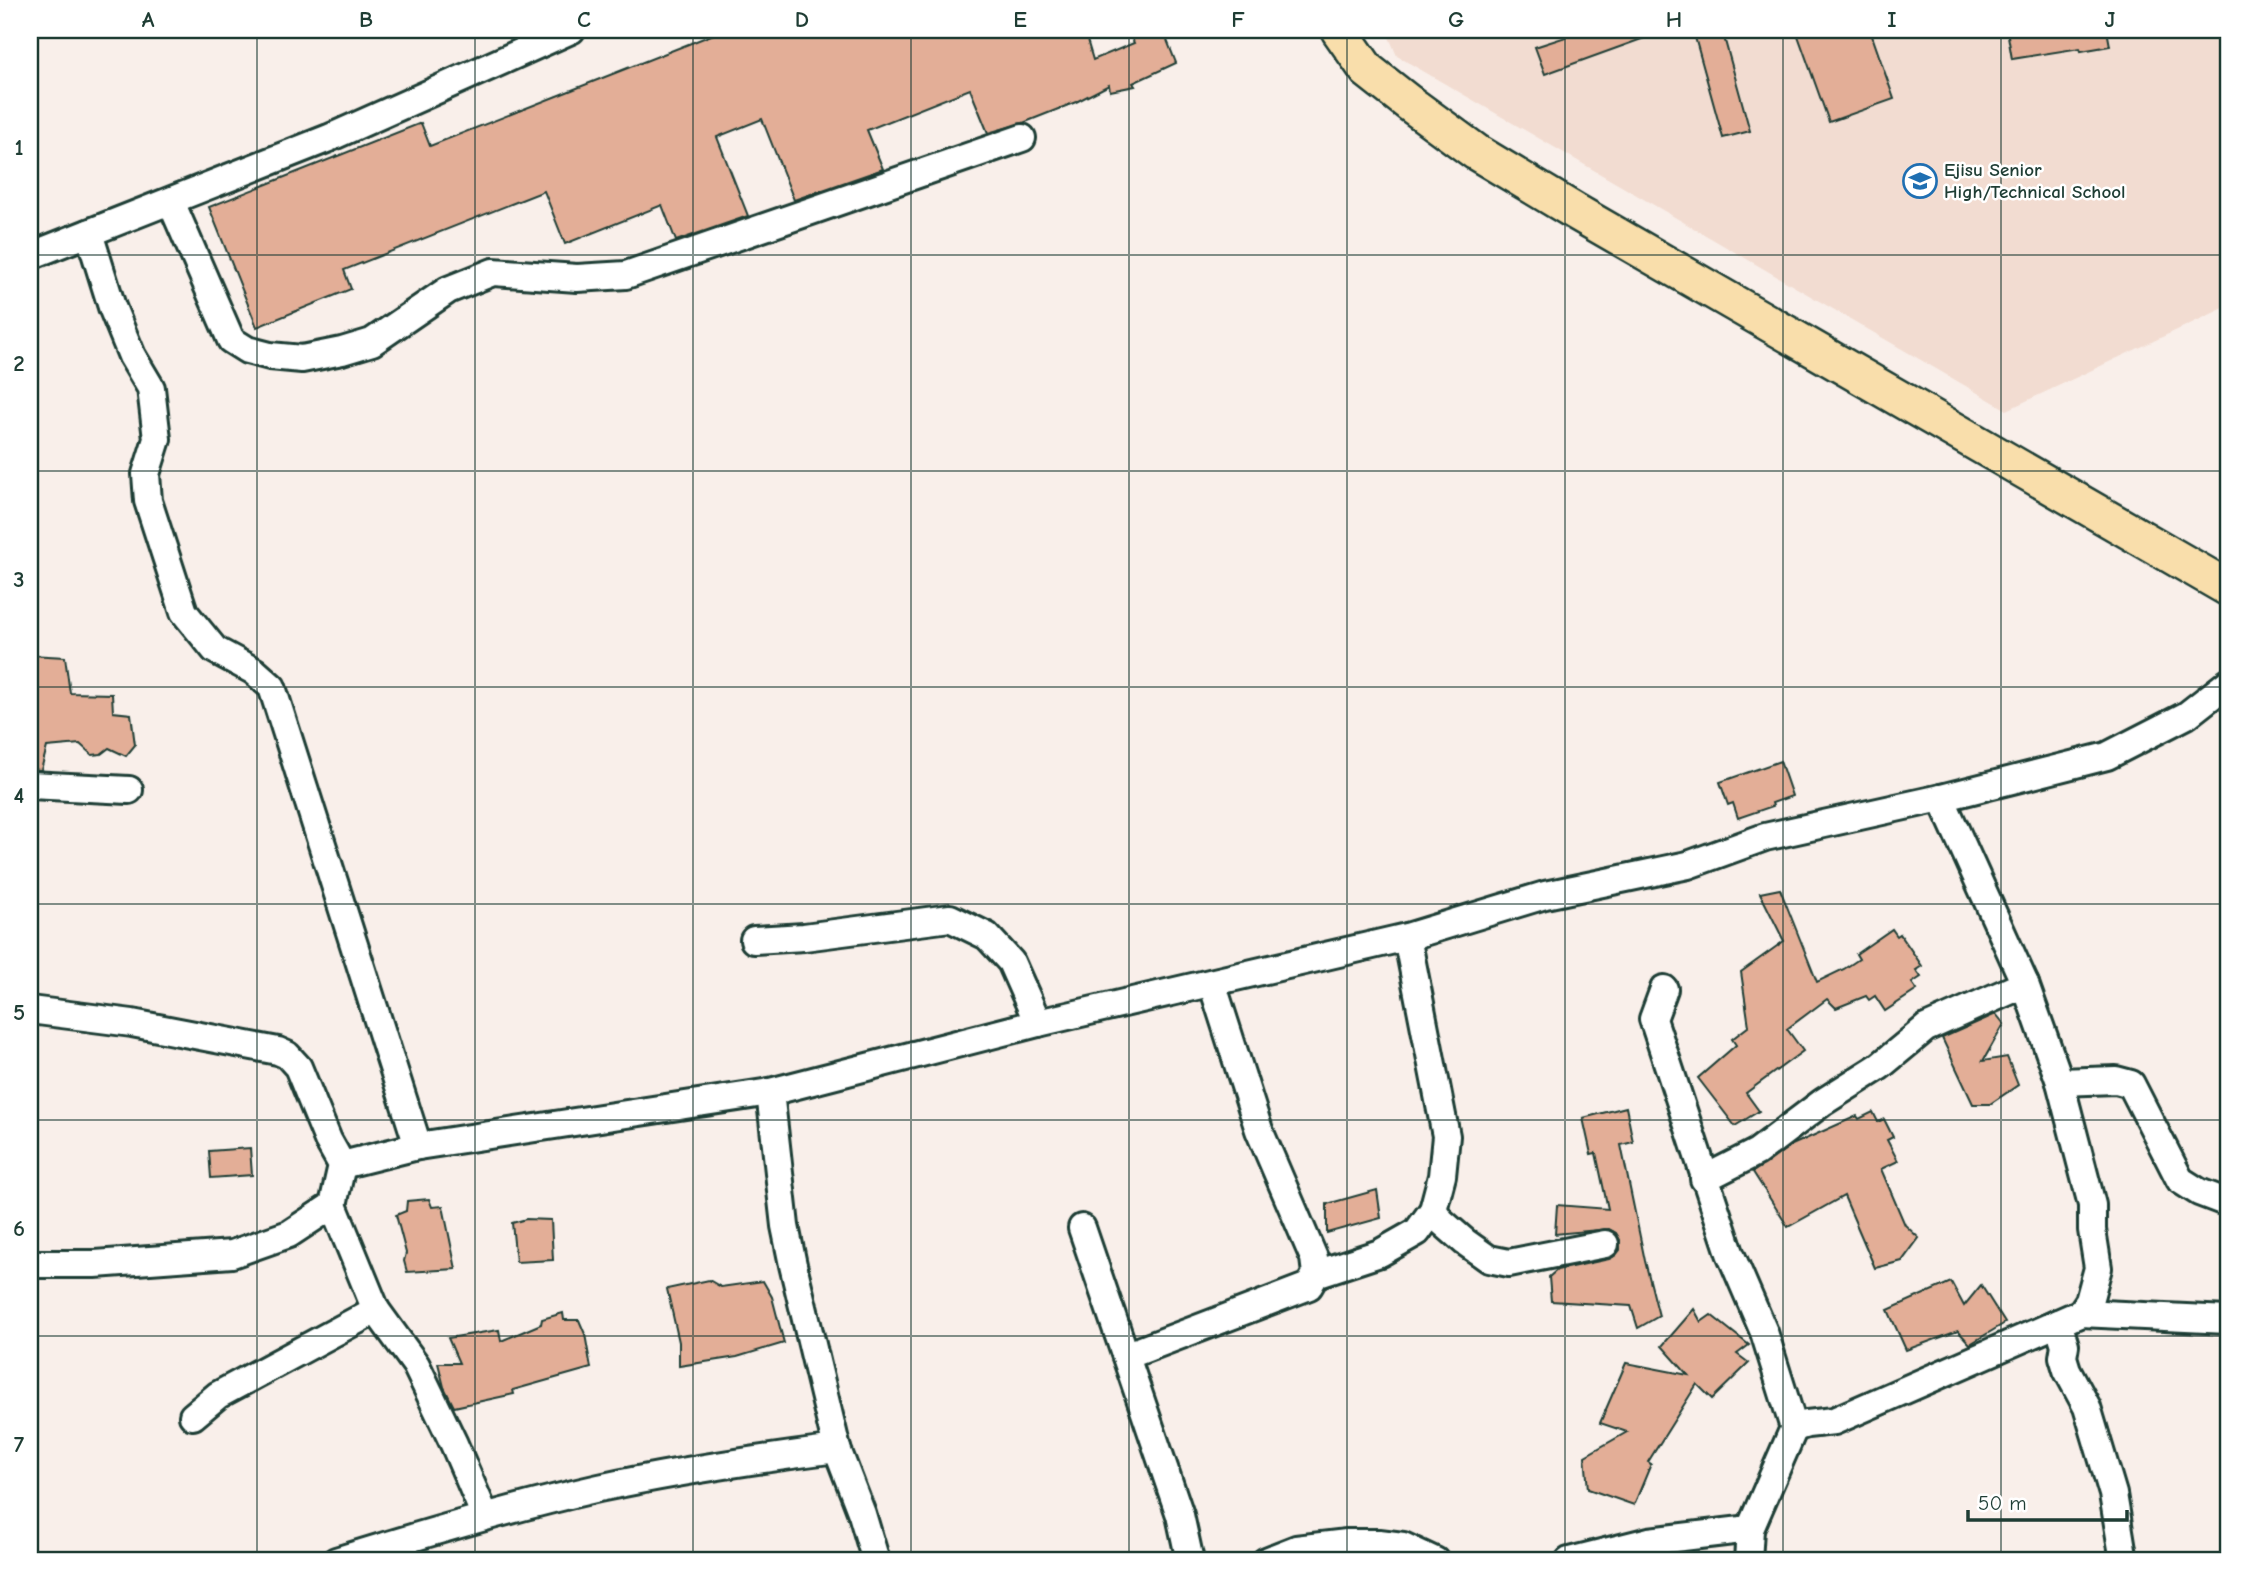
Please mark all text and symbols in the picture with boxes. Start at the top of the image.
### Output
text: A [142,6,155,33]
text: B [359,6,373,33]
text: C [577,6,591,33]
text: D [795,6,809,33]
text: E [1013,6,1027,33]
text: F [1231,6,1245,33]
text: G [1448,6,1464,33]
text: H [1666,6,1682,33]
text: I [1887,6,1897,33]
text: J [2105,6,2116,33]
text: 1 [14,134,24,161]
place label: Ejisu Senior High/Technical School [1944,159,2126,203]
school or university icon: Ejisu Senior High/Technical School [1901,162,1939,200]
text: 2 [13,350,25,377]
text: 3 [13,566,25,593]
text: 4 [14,782,25,809]
text: 5 [13,999,25,1026]
text: 6 [13,1215,25,1242]
text: 7 [14,1431,25,1458]
scale bar [1968,1479,2127,1523]
text: 50 m [1978,1491,2027,1515]

